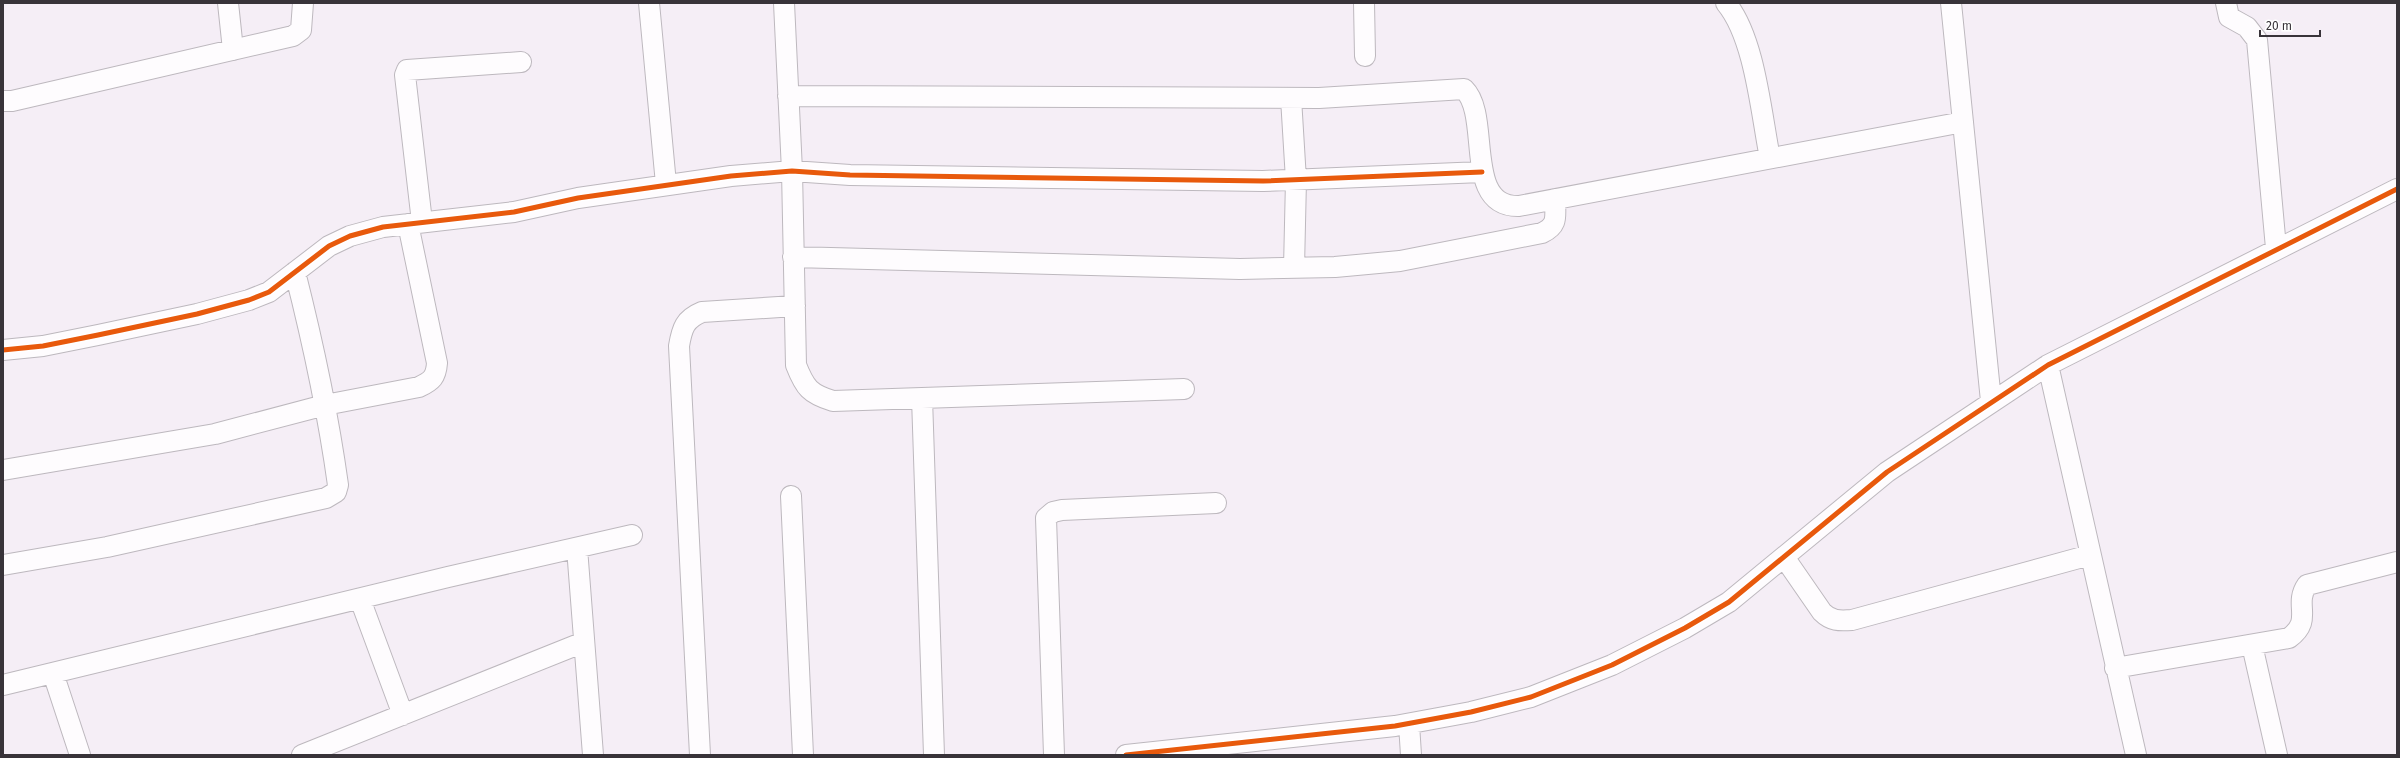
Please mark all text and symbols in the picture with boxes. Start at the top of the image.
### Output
scale bar [2260,12,2320,38]
text: 20 m [2266,19,2292,33]

